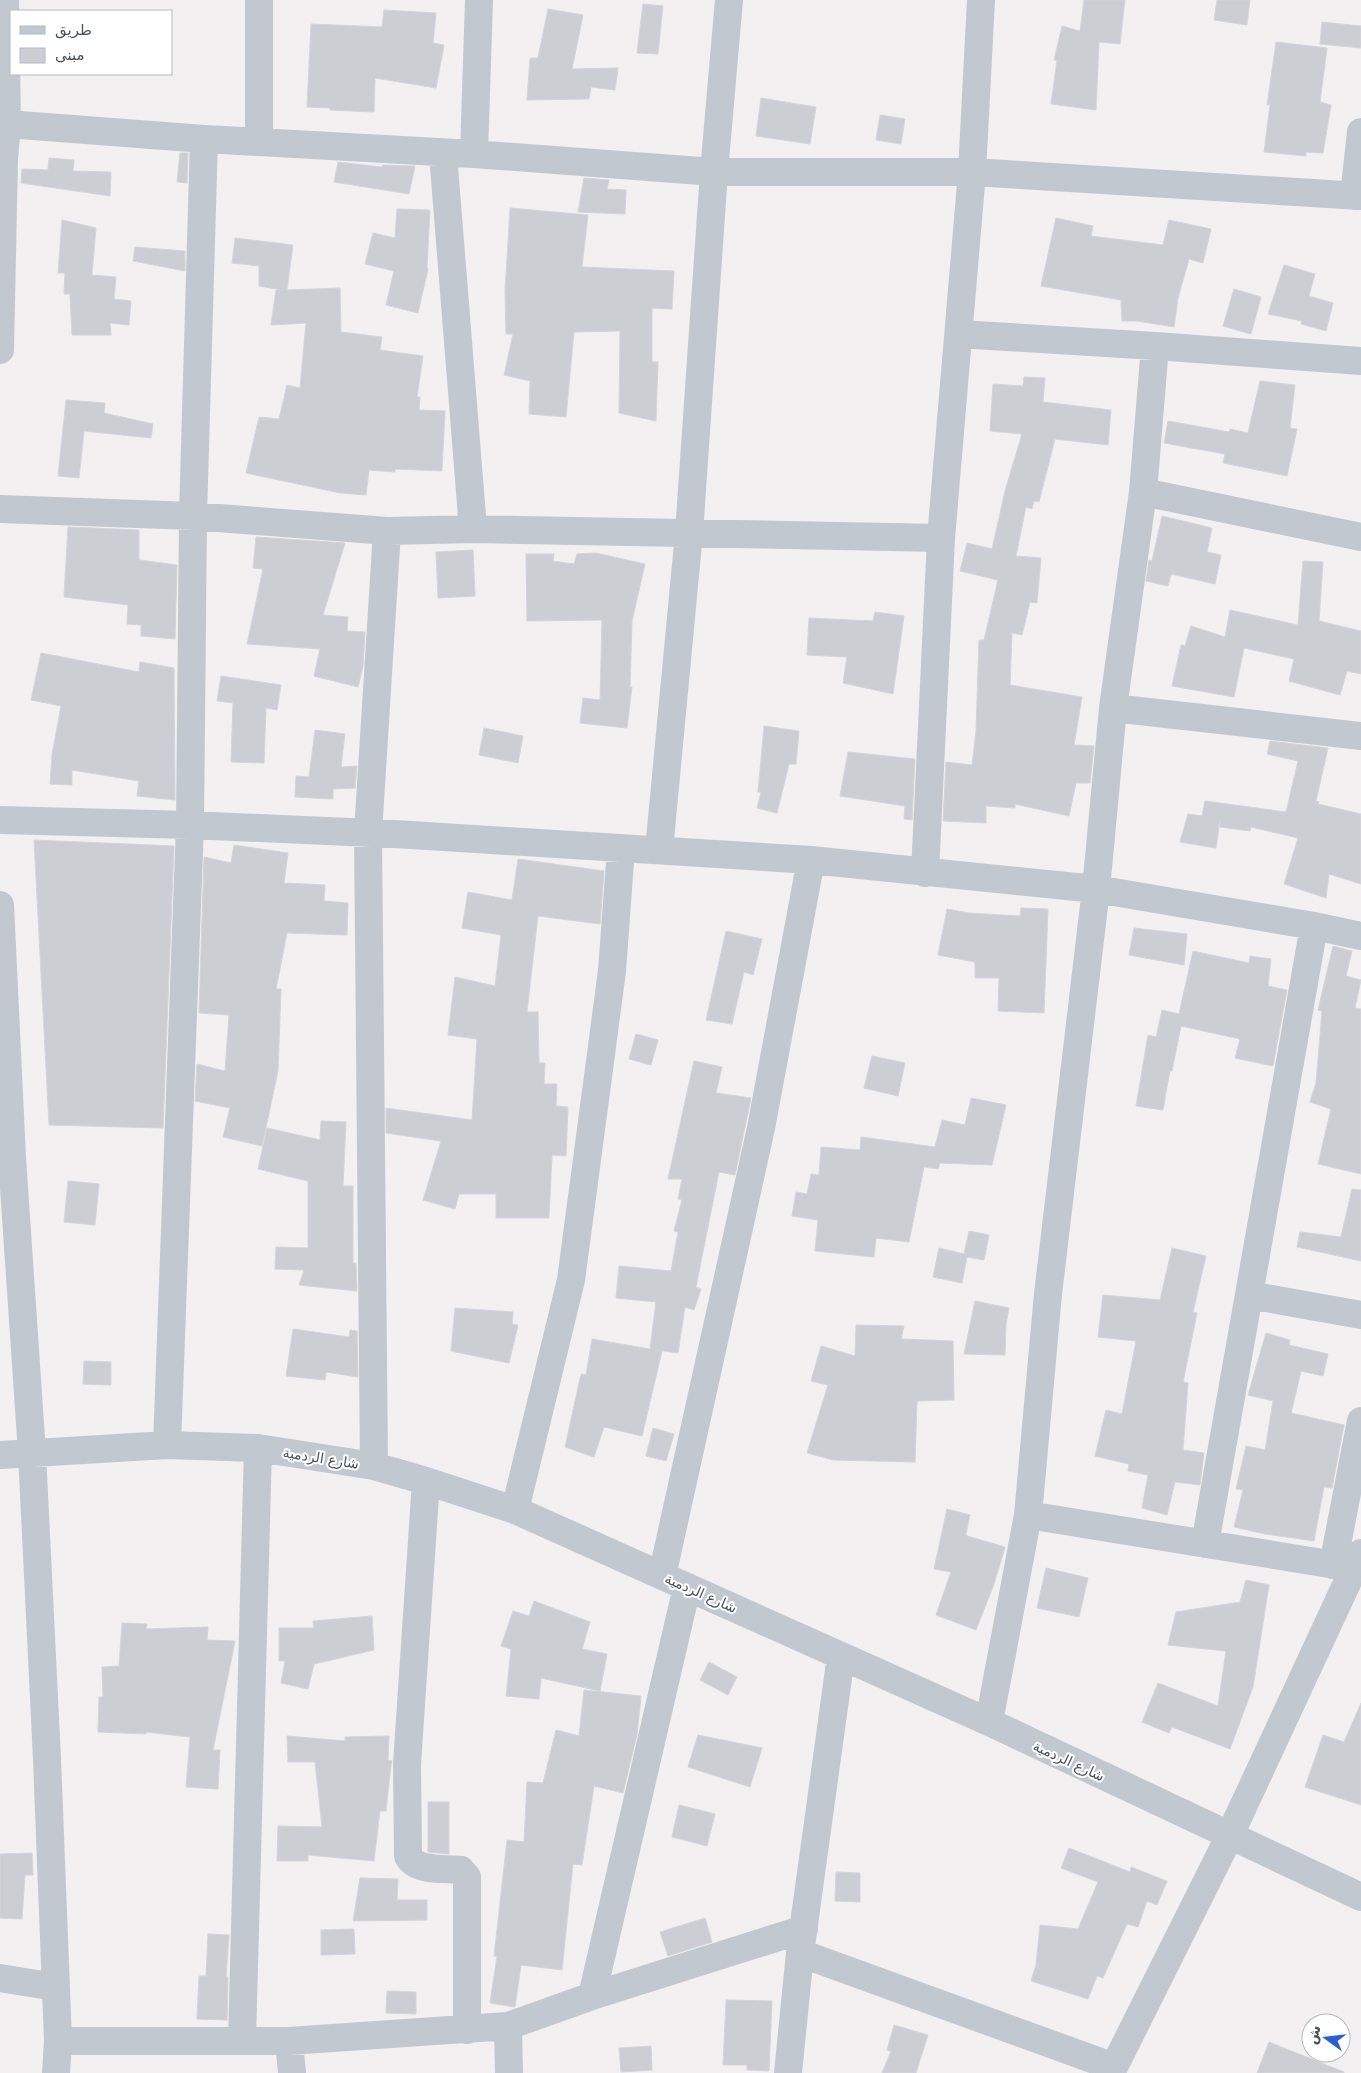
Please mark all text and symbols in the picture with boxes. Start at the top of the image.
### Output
legend [10,10,172,75]
text: طريق [55,21,92,39]
text: مبنى [55,46,85,64]
street label: شارع الردمية [282,1444,360,1473]
street label: شارع الردمية [662,1570,739,1617]
street label: شارع الردمية [1030,1737,1107,1785]
north arrow [1301,2013,1351,2063]
text: ش [1303,2023,1324,2046]

